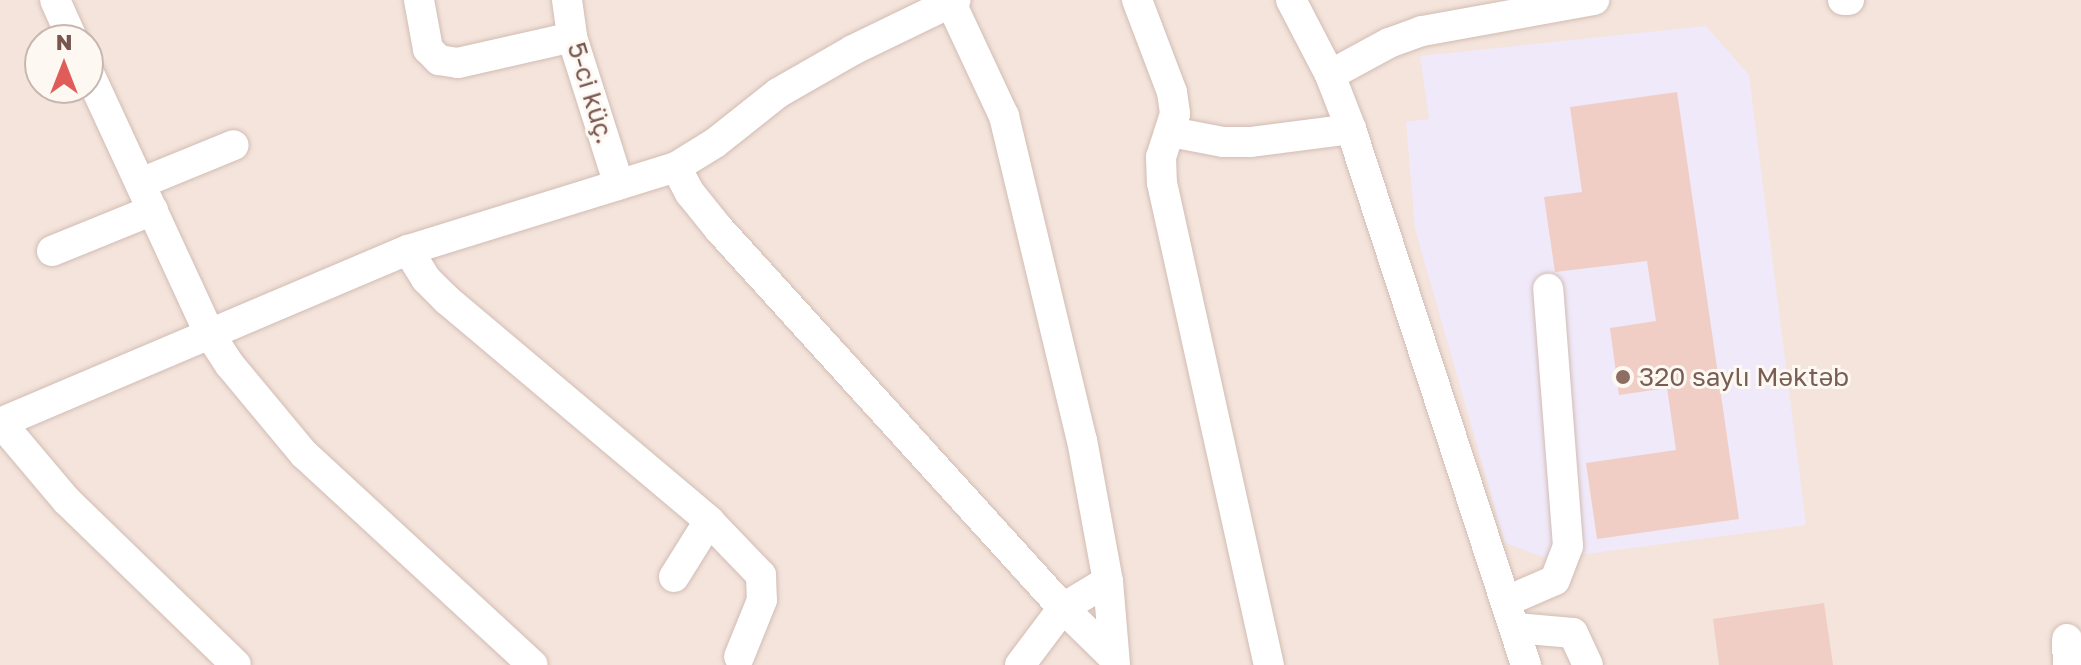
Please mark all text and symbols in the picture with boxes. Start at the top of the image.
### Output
north arrow [24,24,104,104]
text: N [56,28,72,55]
street label: 5-ci küç. [561,38,621,148]
place label: 320 saylı Məktəb [1639,361,1849,393]
marker: 320 saylı Məktəb [1614,368,1632,386]

